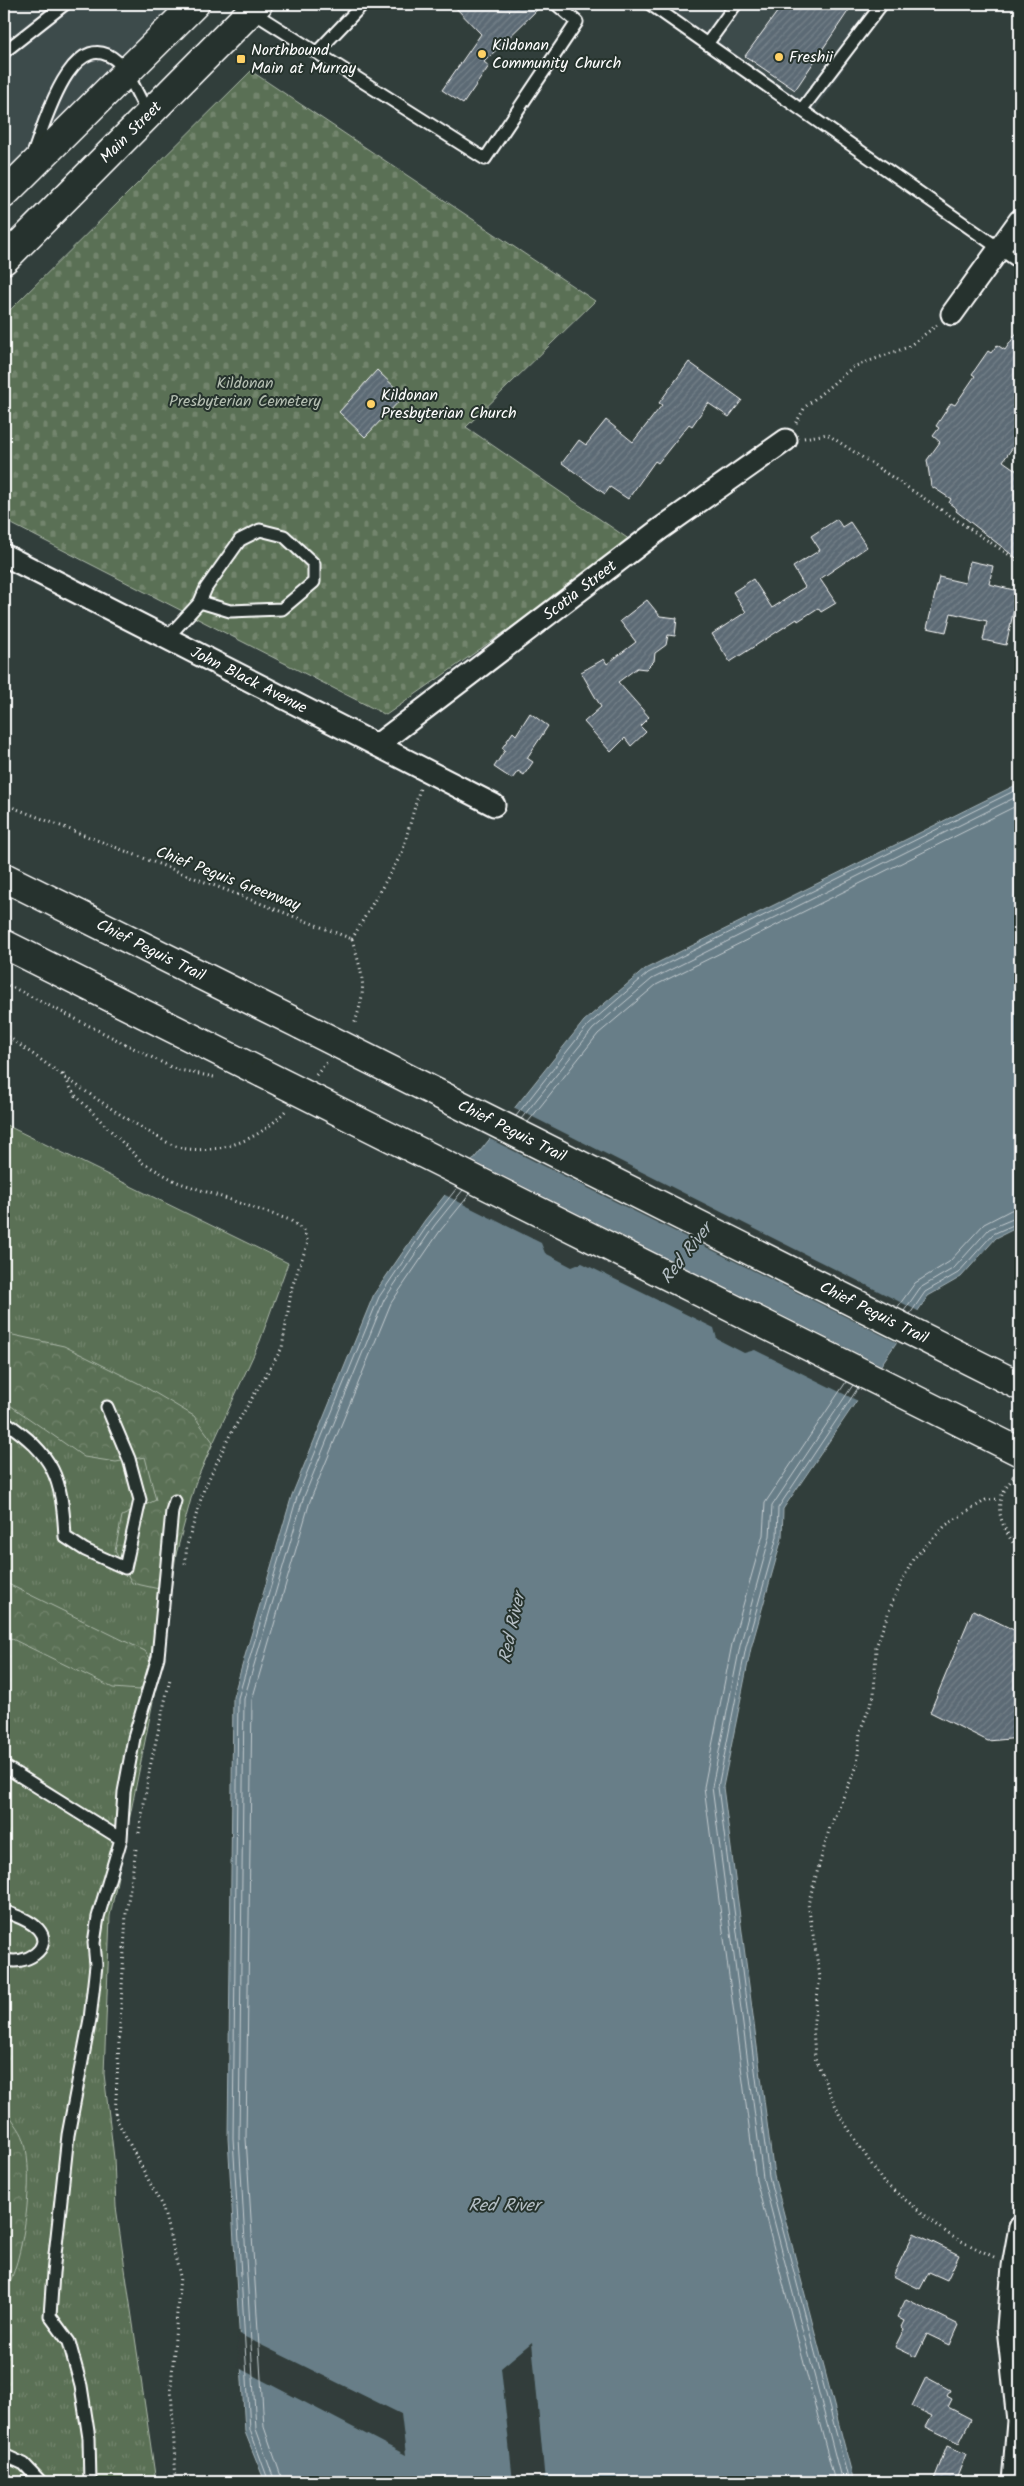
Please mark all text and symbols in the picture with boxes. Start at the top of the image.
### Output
place label: Kildonan Community Church [492,33,621,76]
place label: Northbound Main at Murray [251,38,356,81]
place label: Freshii [789,45,834,70]
marker: Kildonan Community Church [476,48,488,60]
marker: Freshii [773,51,785,63]
marker: Northbound Main at Murray [235,53,247,65]
street label: Main Street [94,95,168,169]
park label: Kildonan Presbyterian Cemetery [169,371,321,414]
place label: Kildonan Presbyterian Church [381,383,517,426]
marker: Kildonan Presbyterian Church [365,398,377,410]
street label: Scotia Street [537,553,623,627]
street label: John Black Avenue [186,640,312,720]
street label: Chief Peguis Greenway [152,840,305,918]
street label: Chief Peguis Trail [92,912,210,988]
street label: Chief Peguis Trail [453,1093,571,1169]
water label: Red River [654,1214,723,1291]
street label: Chief Peguis Trail [815,1275,933,1351]
water label: Red River [491,1586,535,1666]
water label: Red River [468,2192,544,2221]

